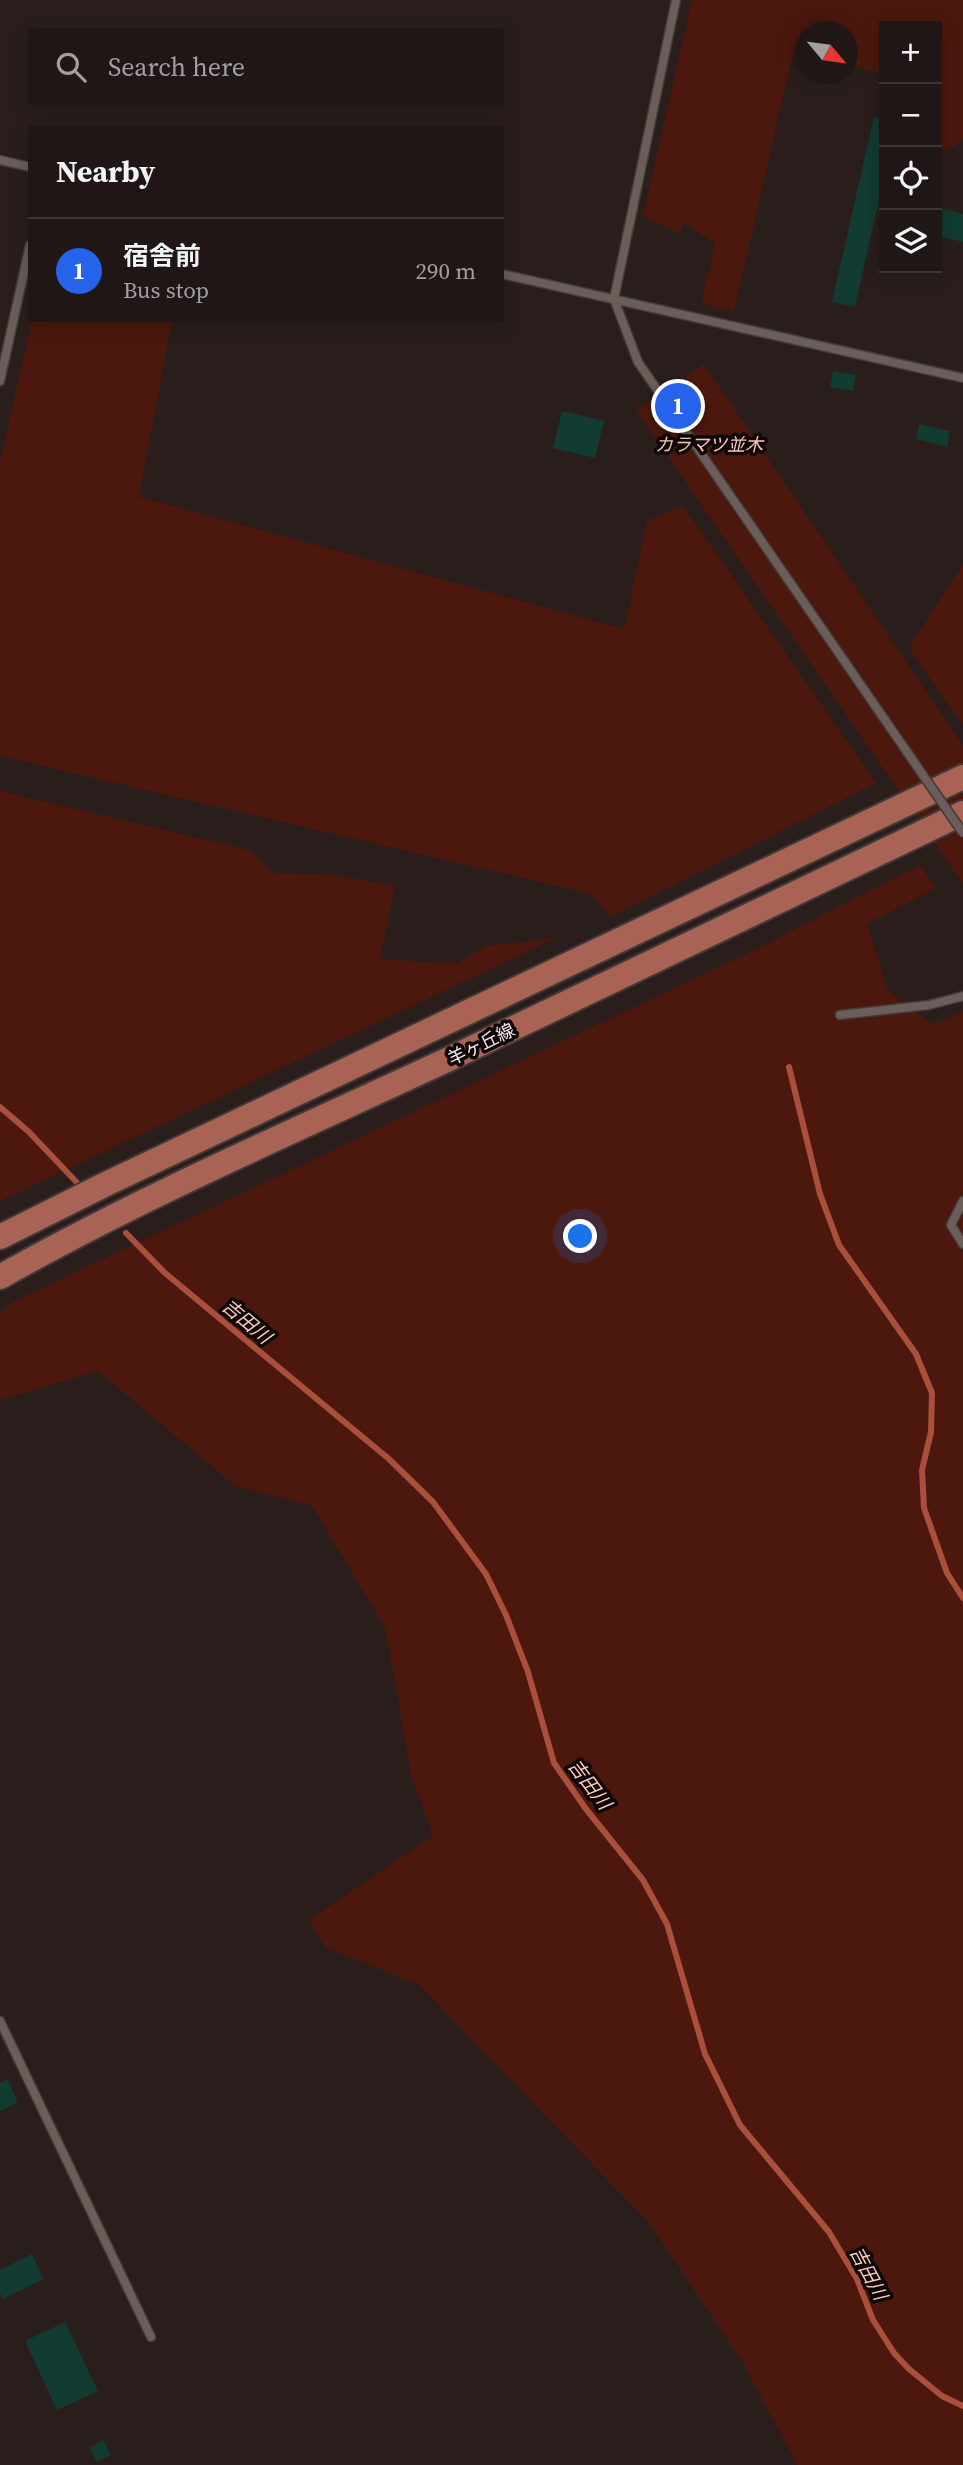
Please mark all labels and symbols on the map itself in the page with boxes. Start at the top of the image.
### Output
north arrow [795,21,858,84]
pin: 1 [655,380,701,432]
park label: カラマツ並木 [655,432,765,457]
street label: 羊ヶ丘線 [443,1017,519,1071]
your location [563,1219,597,1253]
water label: 吉田川 [217,1293,279,1351]
water label: 吉田川 [562,1753,619,1816]
water label: 吉田川 [844,2242,895,2306]

